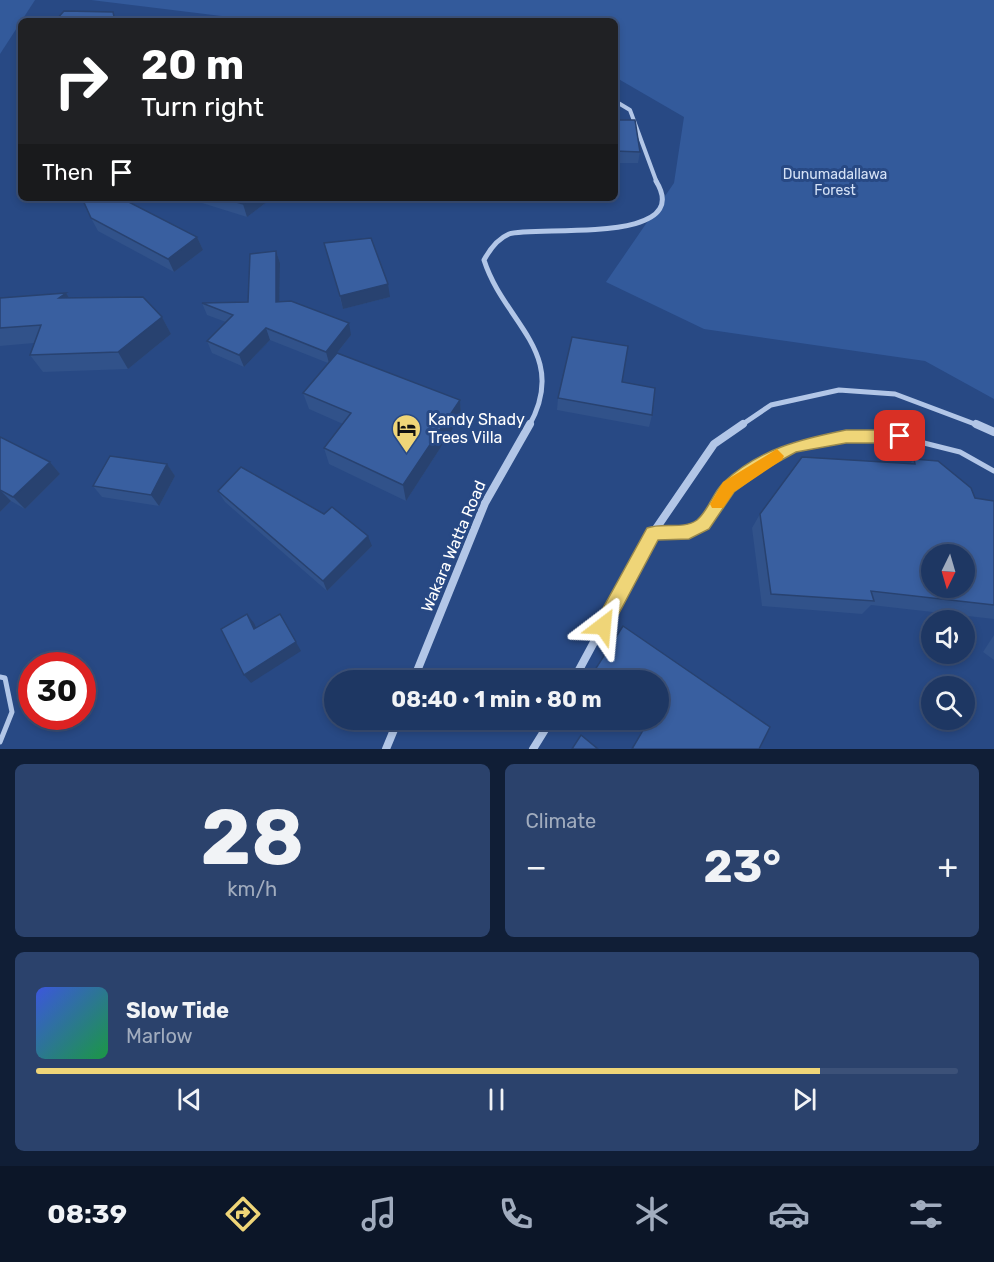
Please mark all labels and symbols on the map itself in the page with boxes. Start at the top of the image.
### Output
park label: Dunumadallawa Forest [783,166,887,199]
place label: Kandy Shady Trees Villa [428,410,525,447]
pin [874,410,925,461]
hotel icon: Kandy Shady Trees Villa [391,412,423,454]
street label: Wakara Watta Road [417,478,490,615]
north arrow [921,544,975,598]
position arrow [571,594,635,658]
speed limit sign: 30 [18,652,96,730]

